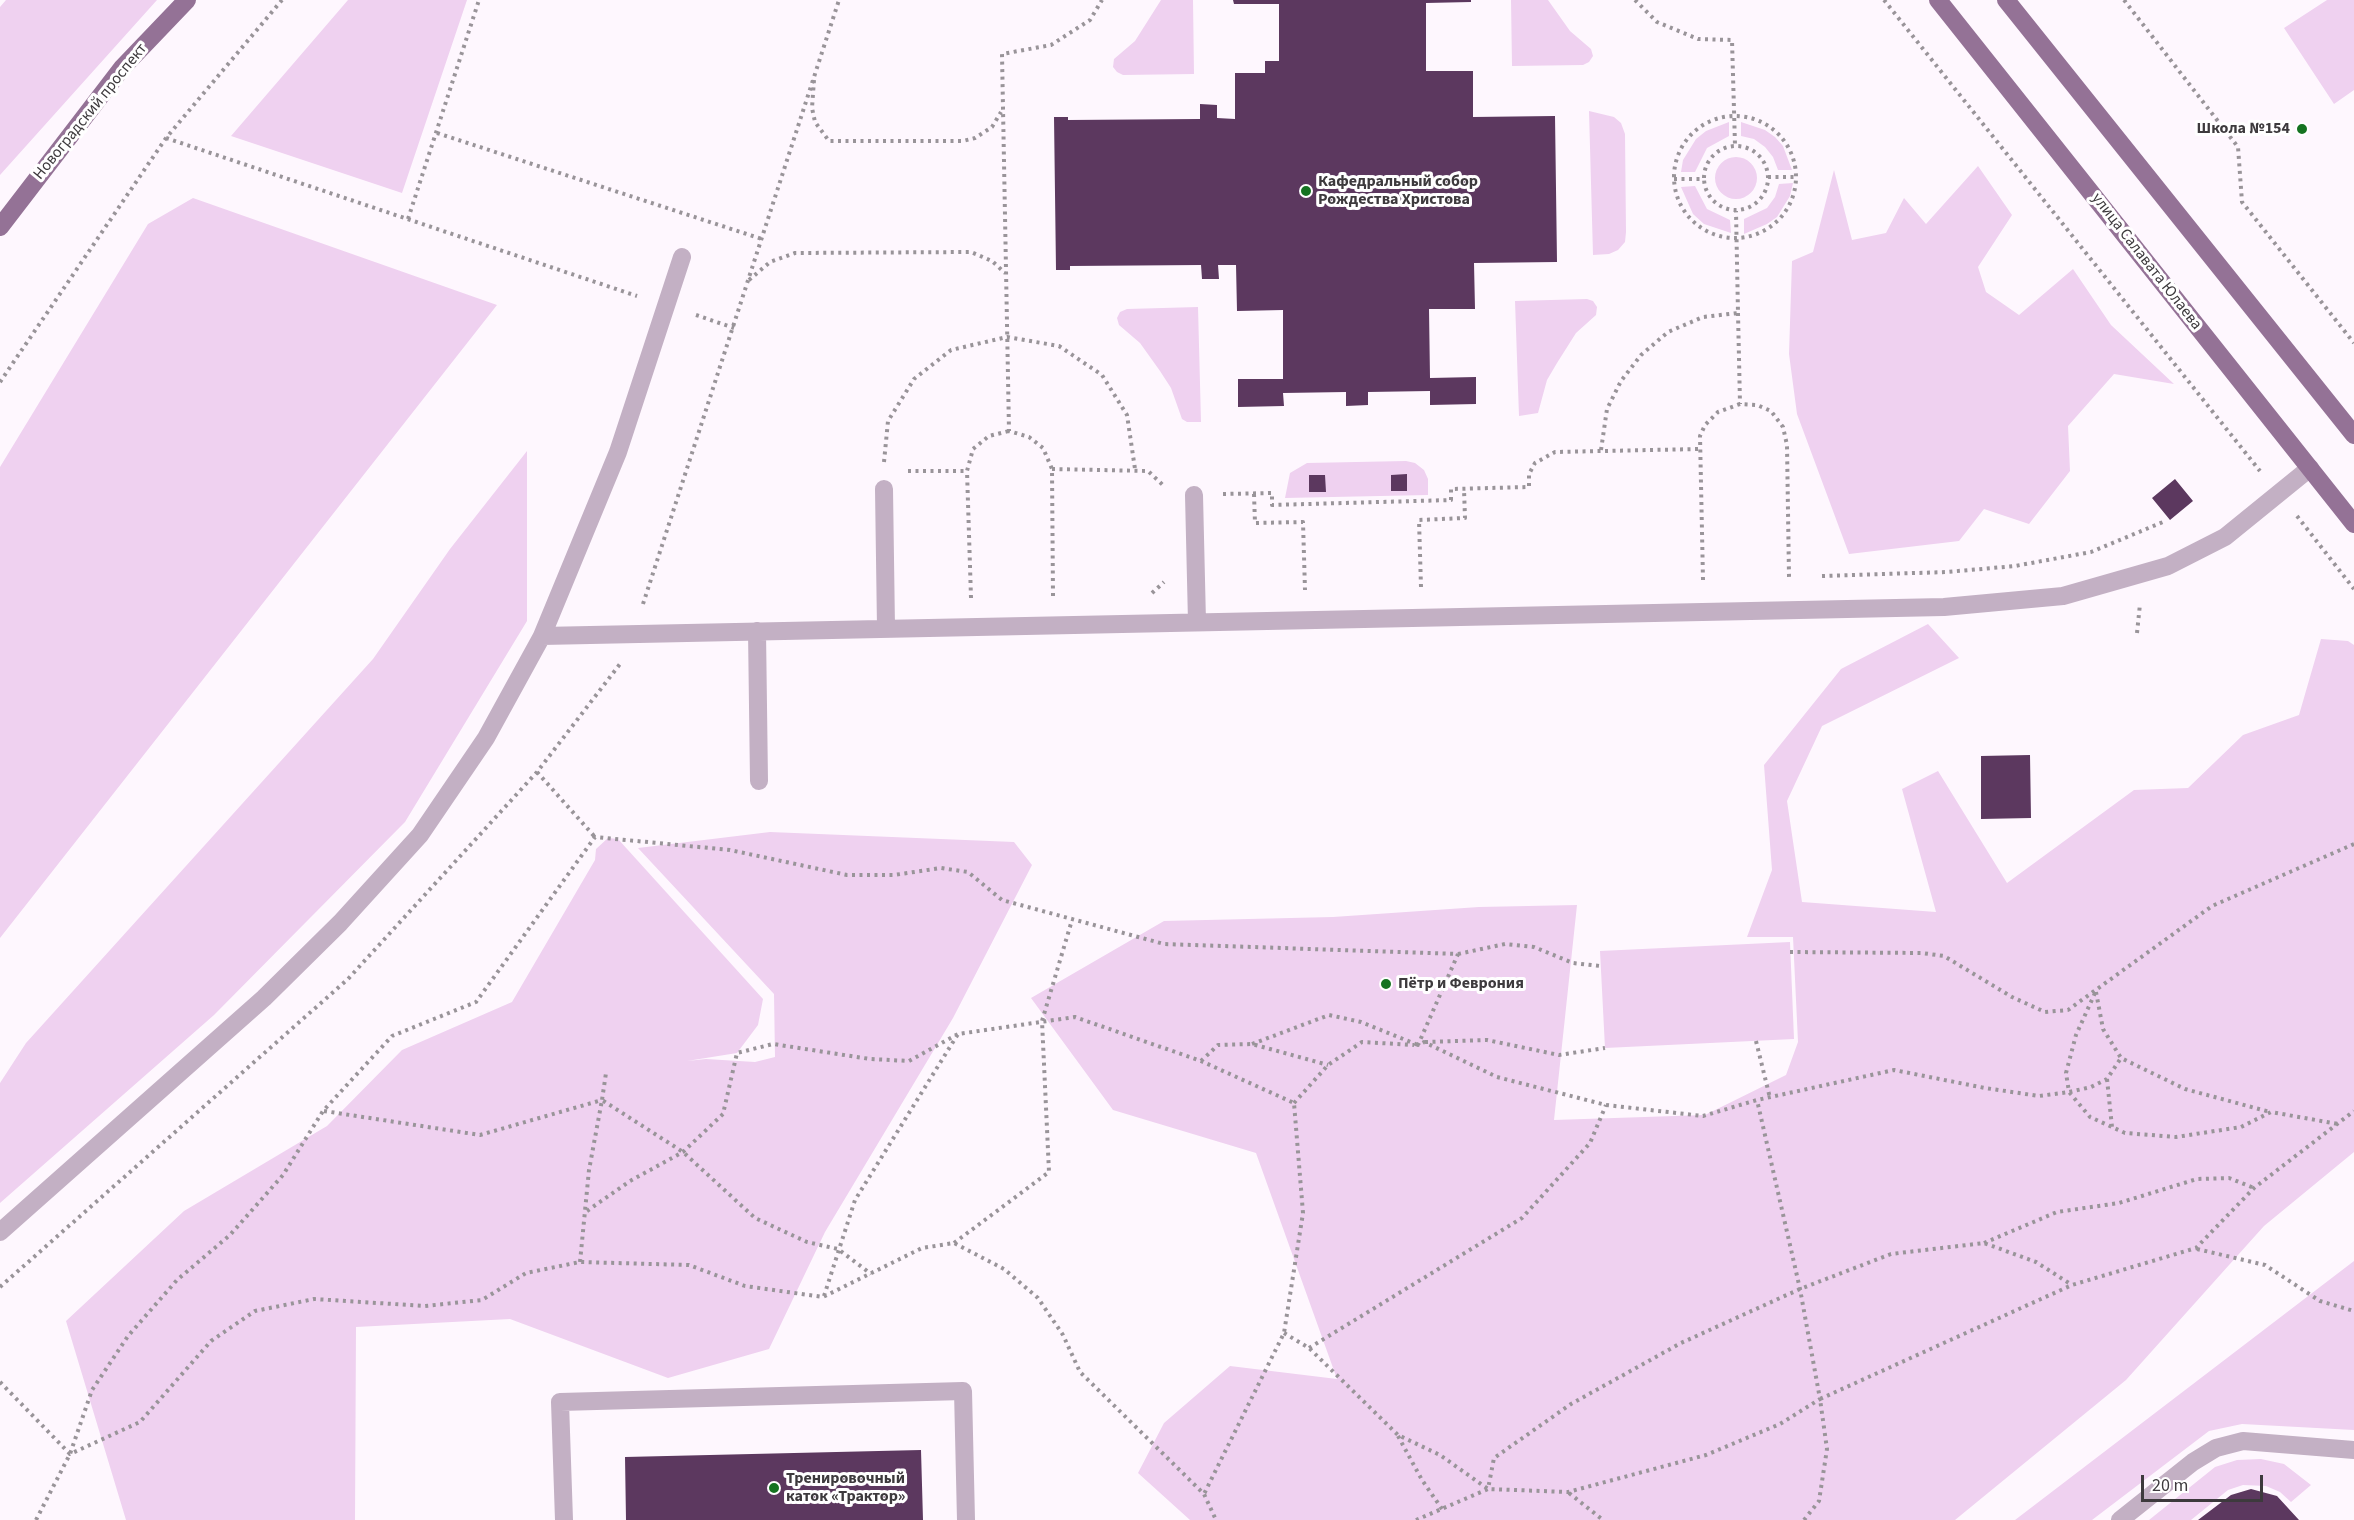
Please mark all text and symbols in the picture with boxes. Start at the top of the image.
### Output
street label: Новоградский проспект [30,40,152,184]
place label: Школа №154 [2197,119,2290,139]
marker: Школа №154 [2295,122,2309,136]
place label: Кафедральный собор Рождества Христова [1318,172,1478,210]
marker: Кафедральный собор Рождества Христова [1299,184,1313,198]
street label: улица Салавата Юлаева [2087,190,2205,334]
place label: Пётр и Феврония [1398,974,1524,994]
marker: Пётр и Феврония [1379,977,1393,991]
scale bar [2144,1463,2266,1501]
place label: Тренировочный каток «Трактор» [786,1469,906,1507]
text: 20 m [2152,1473,2188,1498]
marker: Тренировочный каток «Трактор» [767,1481,781,1495]

